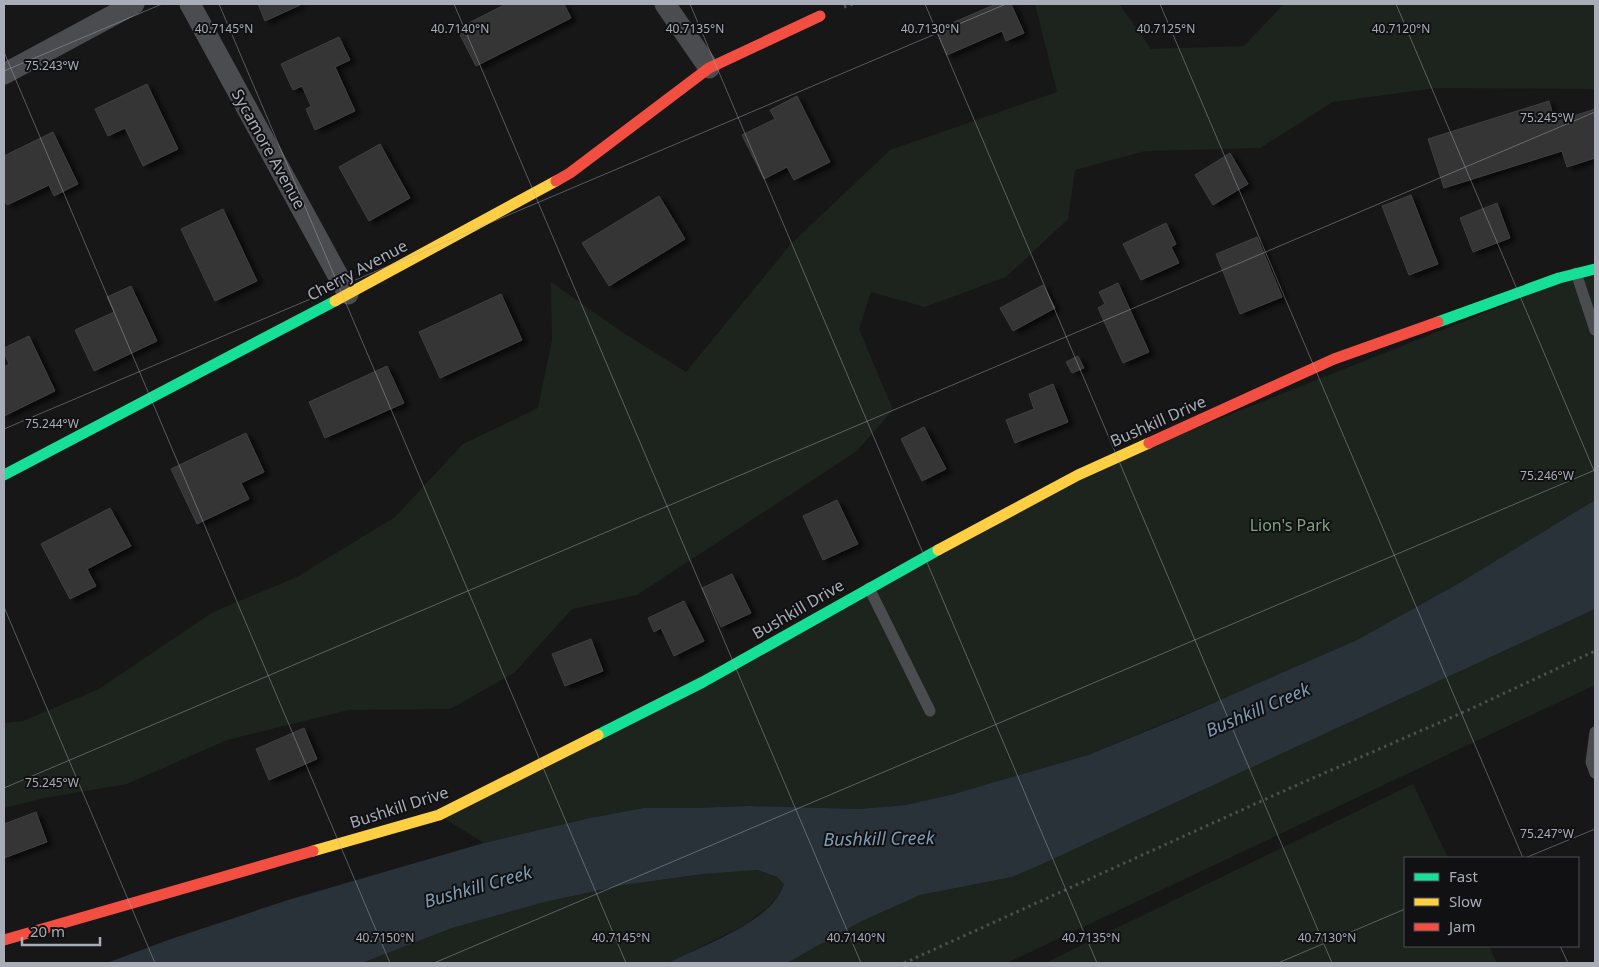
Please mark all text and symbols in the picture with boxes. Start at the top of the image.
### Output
text: 40.7145°N [195,20,253,37]
text: 40.7140°N [431,20,489,37]
text: 40.7135°N [666,20,724,37]
text: 40.7130°N [901,20,959,37]
text: 40.7125°N [1137,20,1195,37]
text: 40.7120°N [1372,20,1430,37]
text: 75.243°W [25,57,79,74]
street label: Sycamore Avenue [227,85,311,213]
text: 75.245°W [1520,109,1574,126]
street label: Cherry Avenue [303,234,411,306]
street label: Bushkill Drive [1107,390,1209,452]
text: 75.244°W [25,415,79,432]
text: 75.246°W [1520,467,1574,484]
park label: Lion's Park [1250,514,1331,536]
street label: Bushkill Drive [748,574,848,644]
water label: Bushkill Creek [1202,676,1314,742]
text: 75.245°W [25,774,79,791]
street label: Bushkill Drive [347,781,451,833]
water label: Bushkill Creek [823,825,936,851]
text: 75.247°W [1520,825,1574,842]
legend [1404,857,1579,947]
water label: Bushkill Creek [421,859,536,913]
text: Fast [1449,866,1478,886]
text: Slow [1449,891,1482,911]
scale bar [22,914,100,946]
text: Jam [1447,916,1476,936]
text: 20 m [30,921,65,941]
text: 40.7150°N [356,929,414,946]
text: 40.7145°N [592,929,650,946]
text: 40.7140°N [827,929,885,946]
text: 40.7135°N [1062,929,1120,946]
text: 40.7130°N [1298,929,1356,946]

